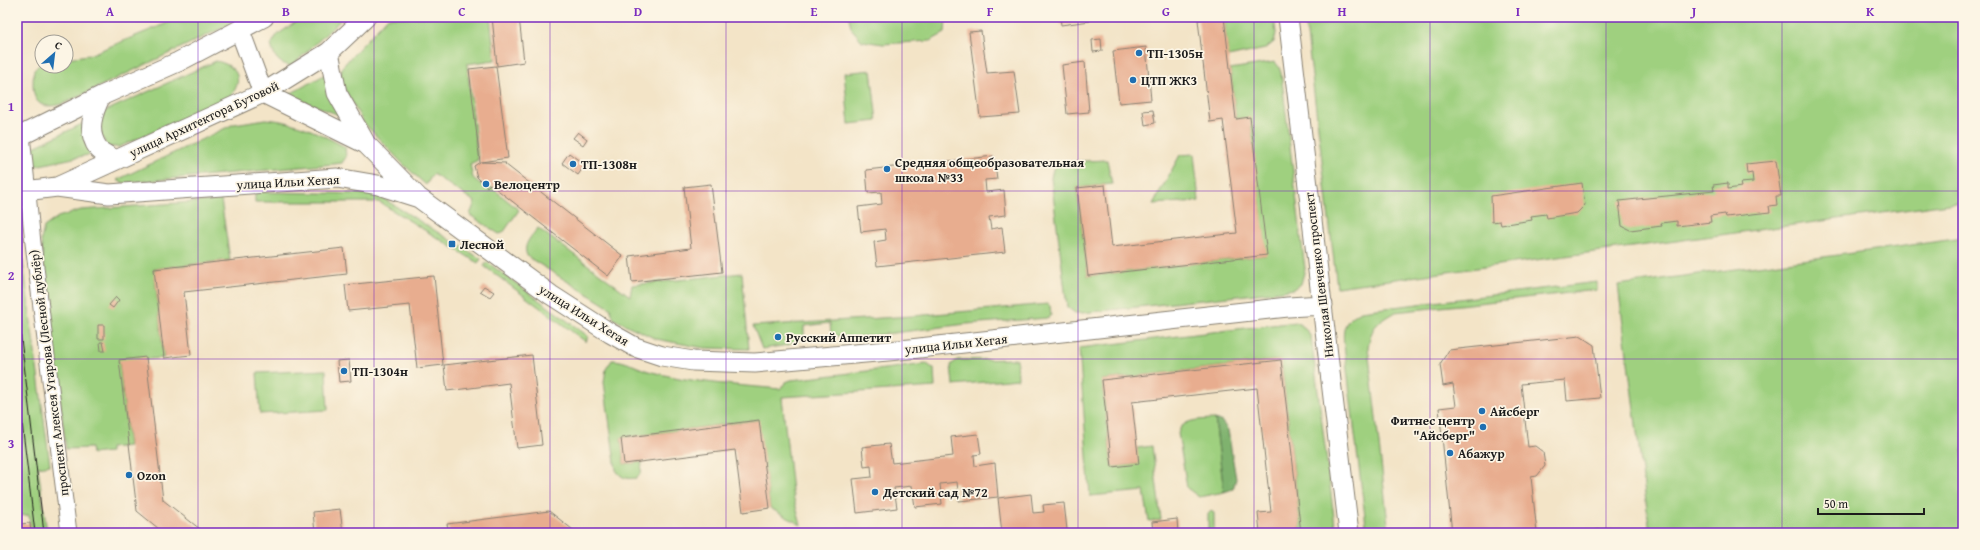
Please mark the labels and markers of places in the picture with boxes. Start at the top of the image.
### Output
place label: ТП-1305н [1147,44,1203,63]
marker: ТП-1305н [1134,48,1144,58]
place label: ЦТП ЖК3 [1141,71,1197,90]
marker: ЦТП ЖК3 [1128,75,1138,85]
place label: Средняя общеобразовательная школа №33 [895,153,1084,187]
place label: ТП-1308н [581,155,637,174]
marker: ТП-1308н [568,159,578,169]
marker: Средняя общеобразовательная школа №33 [882,164,892,174]
place label: Велоцентр [494,175,561,194]
marker: Велоцентр [481,179,491,189]
place label: Лесной [460,235,504,254]
marker: Лесной [447,239,457,249]
place label: Русский Аппетит [786,328,891,347]
marker: Русский Аппетит [773,332,783,342]
place label: ТП-1304н [352,362,408,381]
marker: ТП-1304н [339,366,349,376]
place label: Айсберг [1490,402,1539,421]
marker: Айсберг [1477,406,1487,416]
place label: Фитнес центр "Айсберг" [1391,411,1476,445]
marker: Фитнес центр "Айсберг" [1478,422,1488,432]
place label: Абажур [1458,444,1505,463]
marker: Абажур [1445,448,1455,458]
place label: Ozon [137,466,166,485]
marker: Ozon [124,470,134,480]
place label: Детский сад №72 [882,483,988,502]
marker: Детский сад №72 [870,487,880,497]

